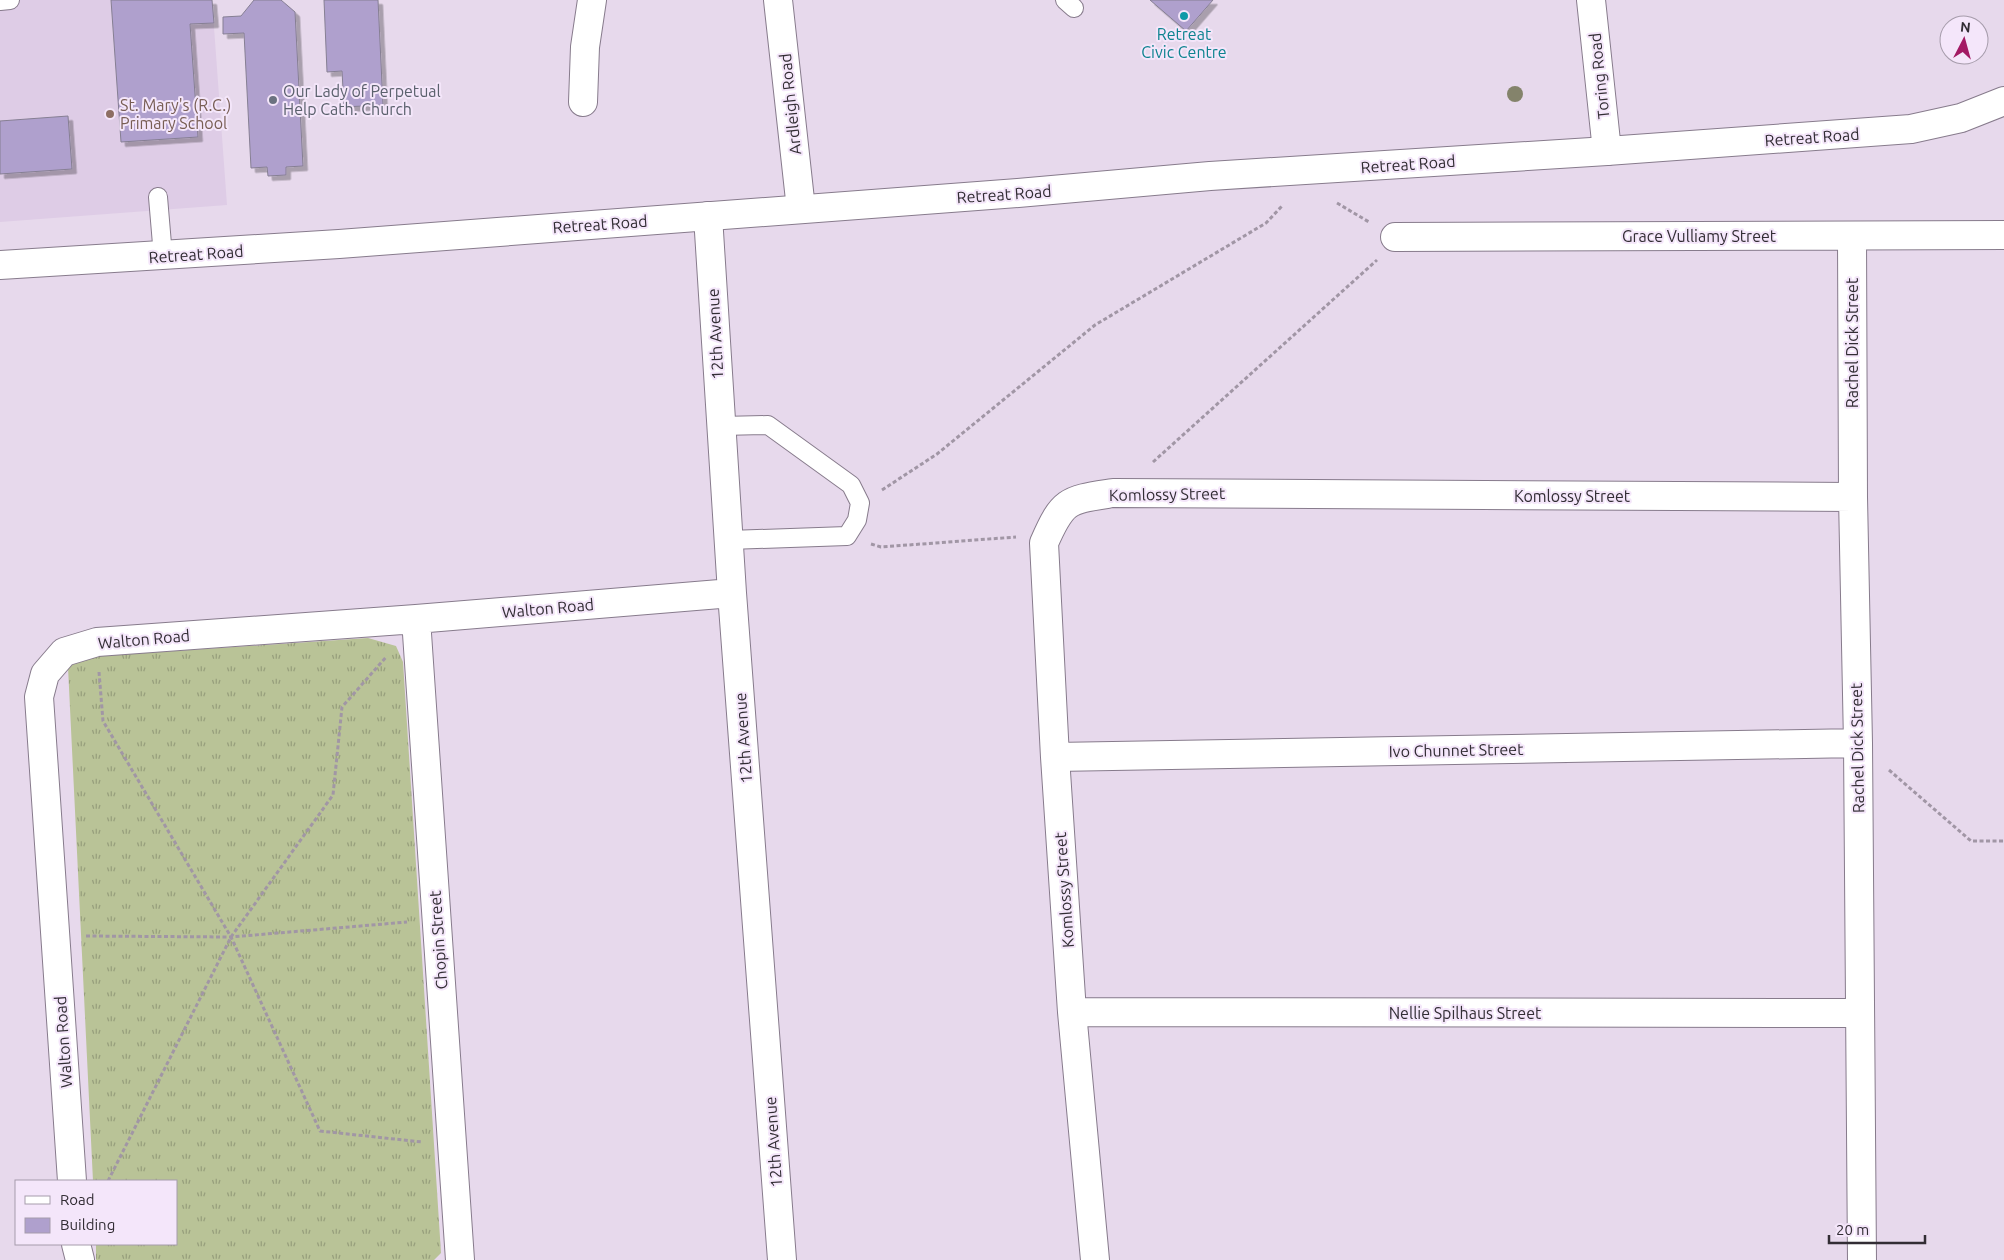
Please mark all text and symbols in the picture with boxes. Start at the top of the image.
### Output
marker: Retreat Civic Centre [1178,10,1190,22]
north arrow [1939,15,1989,65]
text: N [1959,19,1971,36]
place label: Retreat Civic Centre [1141,25,1227,61]
street label: Toring Road [1586,32,1612,120]
street label: Ardleigh Road [776,53,804,155]
place label: Our Lady of Perpetual Help Cath. Church [283,82,441,118]
marker: Our Lady of Perpetual Help Cath. Church [267,94,279,106]
place label: St. Mary's (R.C.) Primary School [120,96,231,132]
marker: St. Mary's (R.C.) Primary School [104,108,116,120]
street label: Retreat Road [1764,125,1860,149]
street label: Retreat Road [1360,152,1456,176]
street label: Retreat Road [956,182,1052,206]
street label: Retreat Road [552,212,648,236]
street label: Grace Vulliamy Street [1622,227,1777,245]
street label: Retreat Road [148,242,244,266]
street label: Rachel Dick Street [1843,277,1861,408]
street label: 12th Avenue [704,288,726,380]
street label: Komlossy Street [1109,484,1226,504]
street label: Komlossy Street [1514,487,1631,505]
street label: Walton Road [501,595,595,621]
street label: Walton Road [97,626,191,652]
street label: Rachel Dick Street [1847,682,1867,813]
street label: 12th Avenue [731,692,755,784]
street label: Ivo Chunnet Street [1388,740,1524,760]
street label: Komlossy Street [1051,831,1077,949]
street label: Chopin Street [426,889,450,990]
street label: Walton Road [51,995,75,1089]
street label: Nellie Spilhaus Street [1389,1004,1542,1022]
street label: 12th Avenue [761,1096,785,1188]
legend [15,1180,178,1245]
text: Road [60,1191,95,1208]
scale bar [1829,1212,1925,1244]
text: Building [60,1216,115,1233]
text: 20 m [1836,1221,1869,1238]

